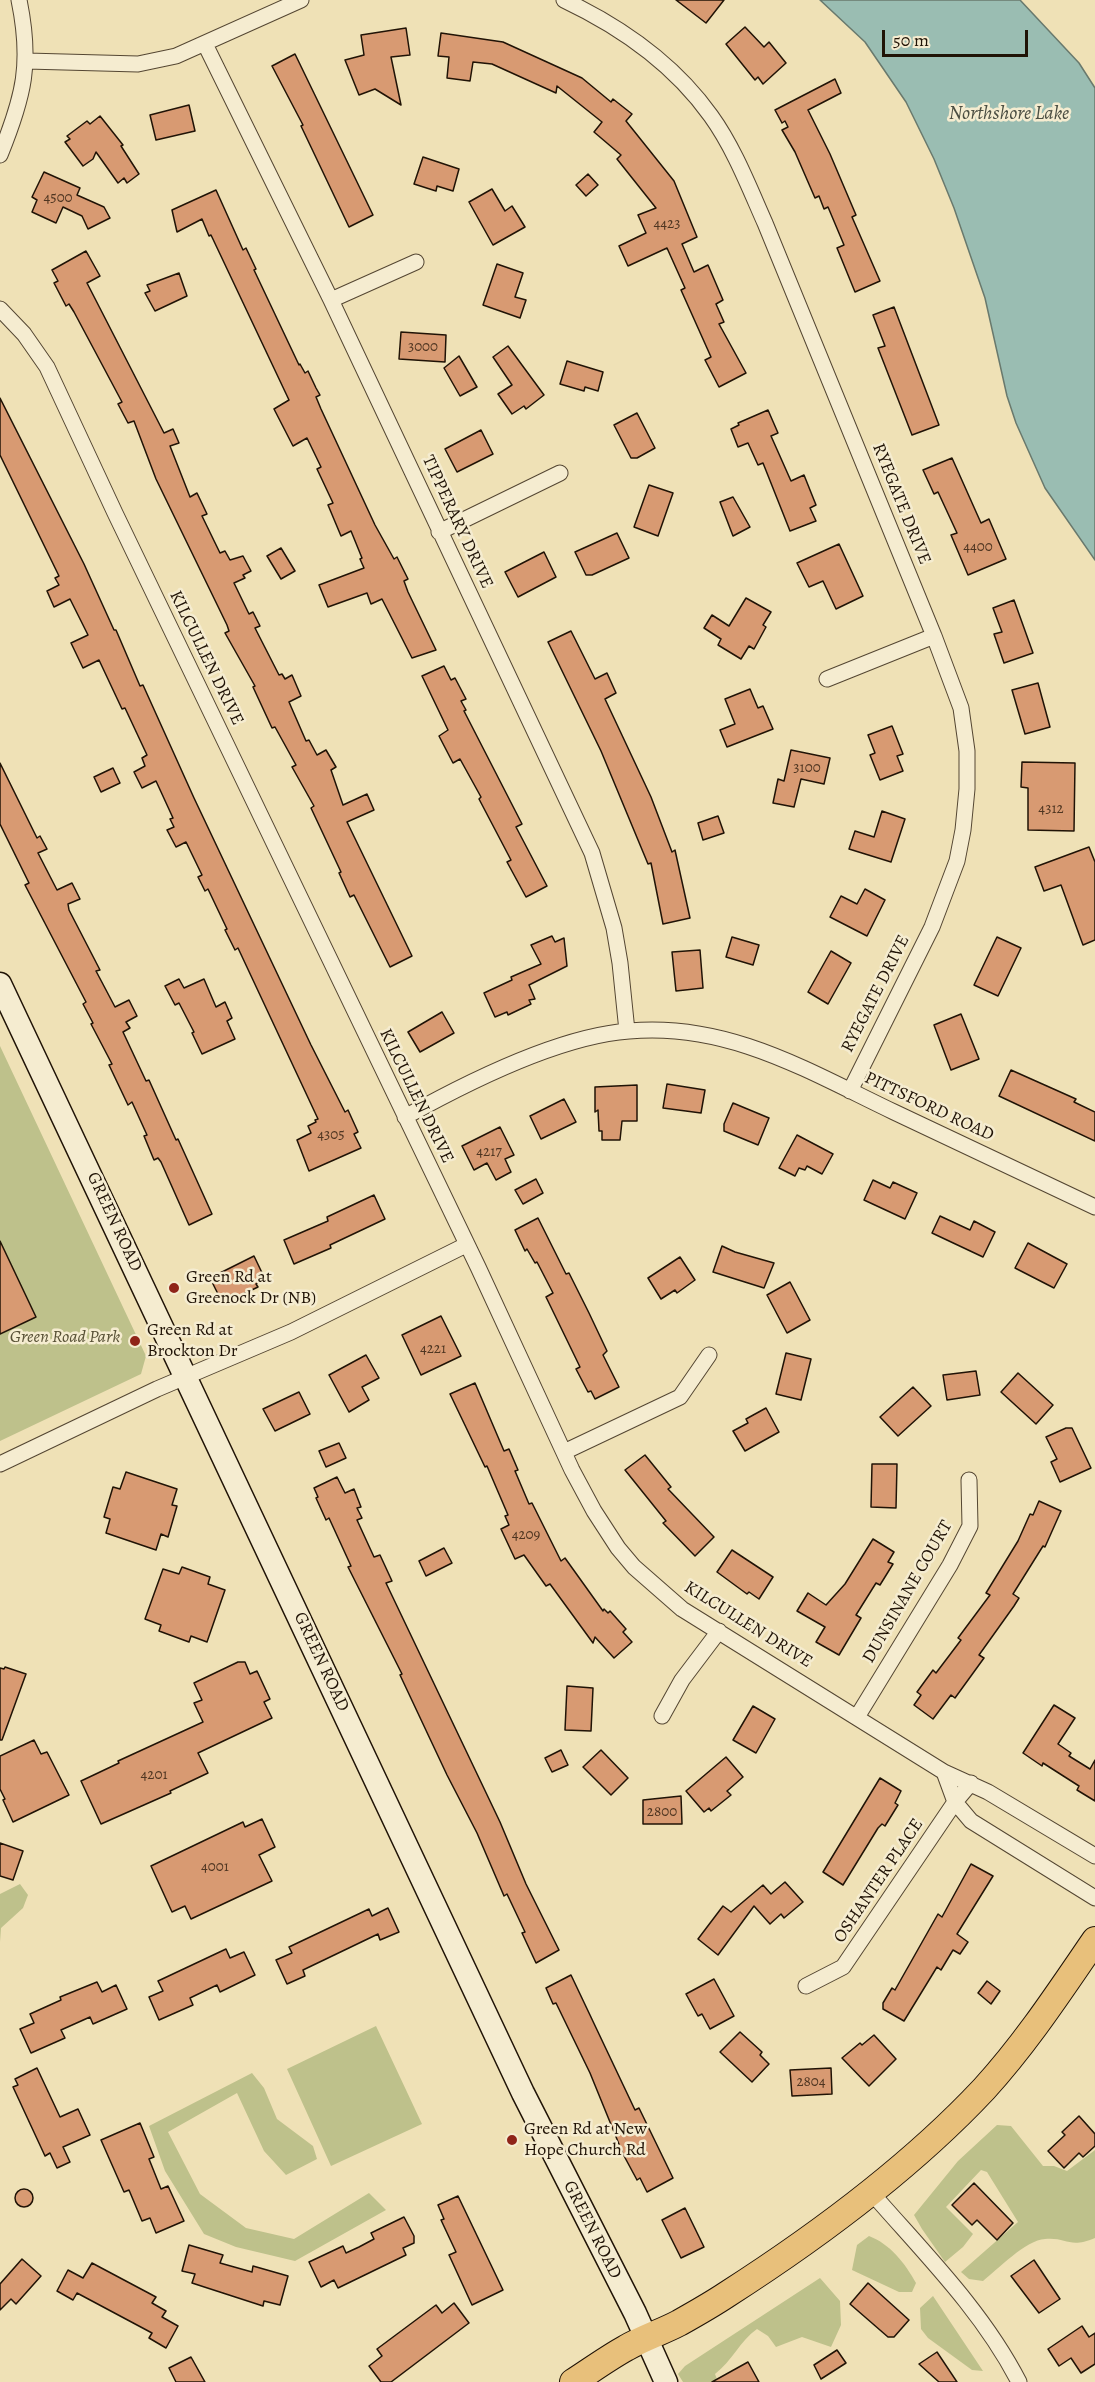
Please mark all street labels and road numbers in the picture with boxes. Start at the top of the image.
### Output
street label: RYEGATE DRIVE [867,440,935,568]
street label: TIPPERARY DRIVE [417,452,497,592]
street label: KILCULLEN DRIVE [164,587,248,729]
street label: RYEGATE DRIVE [837,932,915,1056]
street label: KILCULLEN DRIVE [374,1025,458,1167]
street label: PITTSFORD ROAD [861,1068,997,1146]
street label: GREEN ROAD [82,1169,146,1275]
street label: DUNSINANE COURT [858,1517,958,1667]
street label: KILCULLEN DRIVE [680,1577,816,1673]
street label: GREEN ROAD [289,1609,353,1715]
street label: OSHANTER PLACE [829,1815,929,1947]
street label: GREEN ROAD [558,2177,626,2283]

